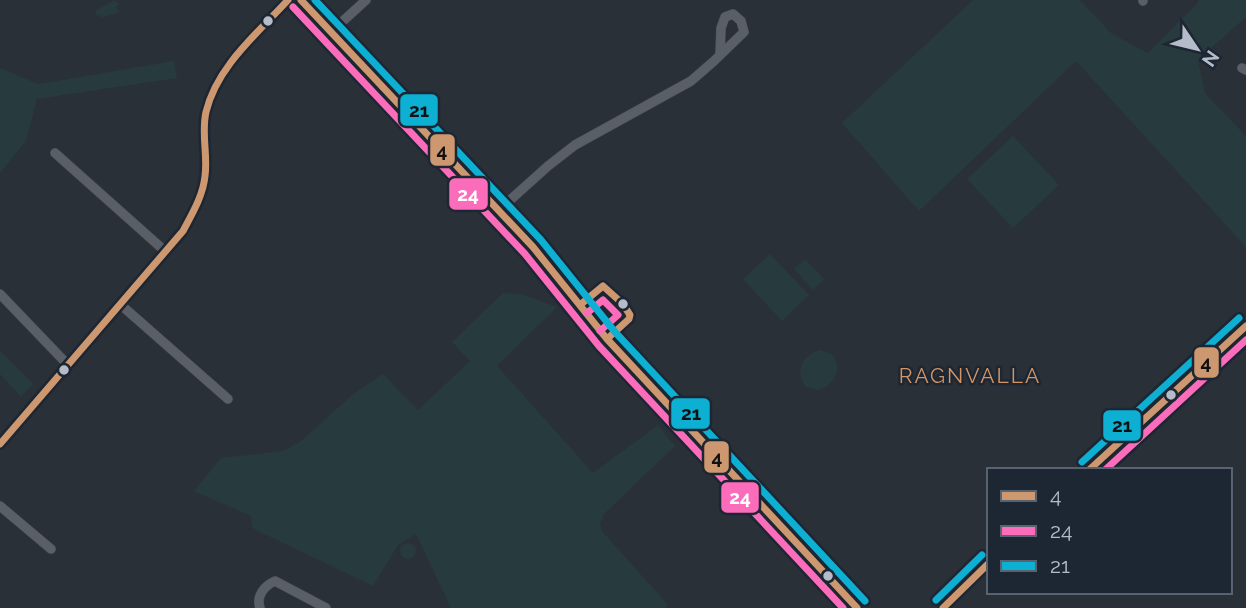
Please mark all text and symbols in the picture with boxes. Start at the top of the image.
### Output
unlabelled marker [261,14,275,28]
north arrow [1162,14,1232,84]
text: N [1198,47,1224,71]
line badge: 21 [399,93,439,127]
text: 21 [409,99,429,121]
line badge: 4 [429,133,456,167]
text: 4 [437,139,448,161]
line badge: 24 [448,177,489,211]
text: 24 [457,183,479,205]
unlabelled marker [616,297,630,311]
line badge: 4 [1193,346,1220,379]
text: 4 [1201,351,1212,373]
unlabelled marker [57,363,71,377]
district label: RAGNVALLA [899,363,1041,388]
unlabelled marker [1164,388,1178,402]
line badge: 21 [670,397,711,430]
text: 21 [681,402,701,424]
line badge: 21 [1102,409,1142,442]
text: 21 [1112,414,1132,436]
line badge: 4 [703,440,730,474]
text: 4 [712,446,723,468]
legend [987,468,1232,594]
line badge: 24 [720,481,760,514]
text: 4 [1050,483,1061,508]
text: 24 [729,486,751,508]
text: 24 [1050,518,1072,543]
text: 21 [1050,553,1070,578]
unlabelled marker [821,569,835,583]

